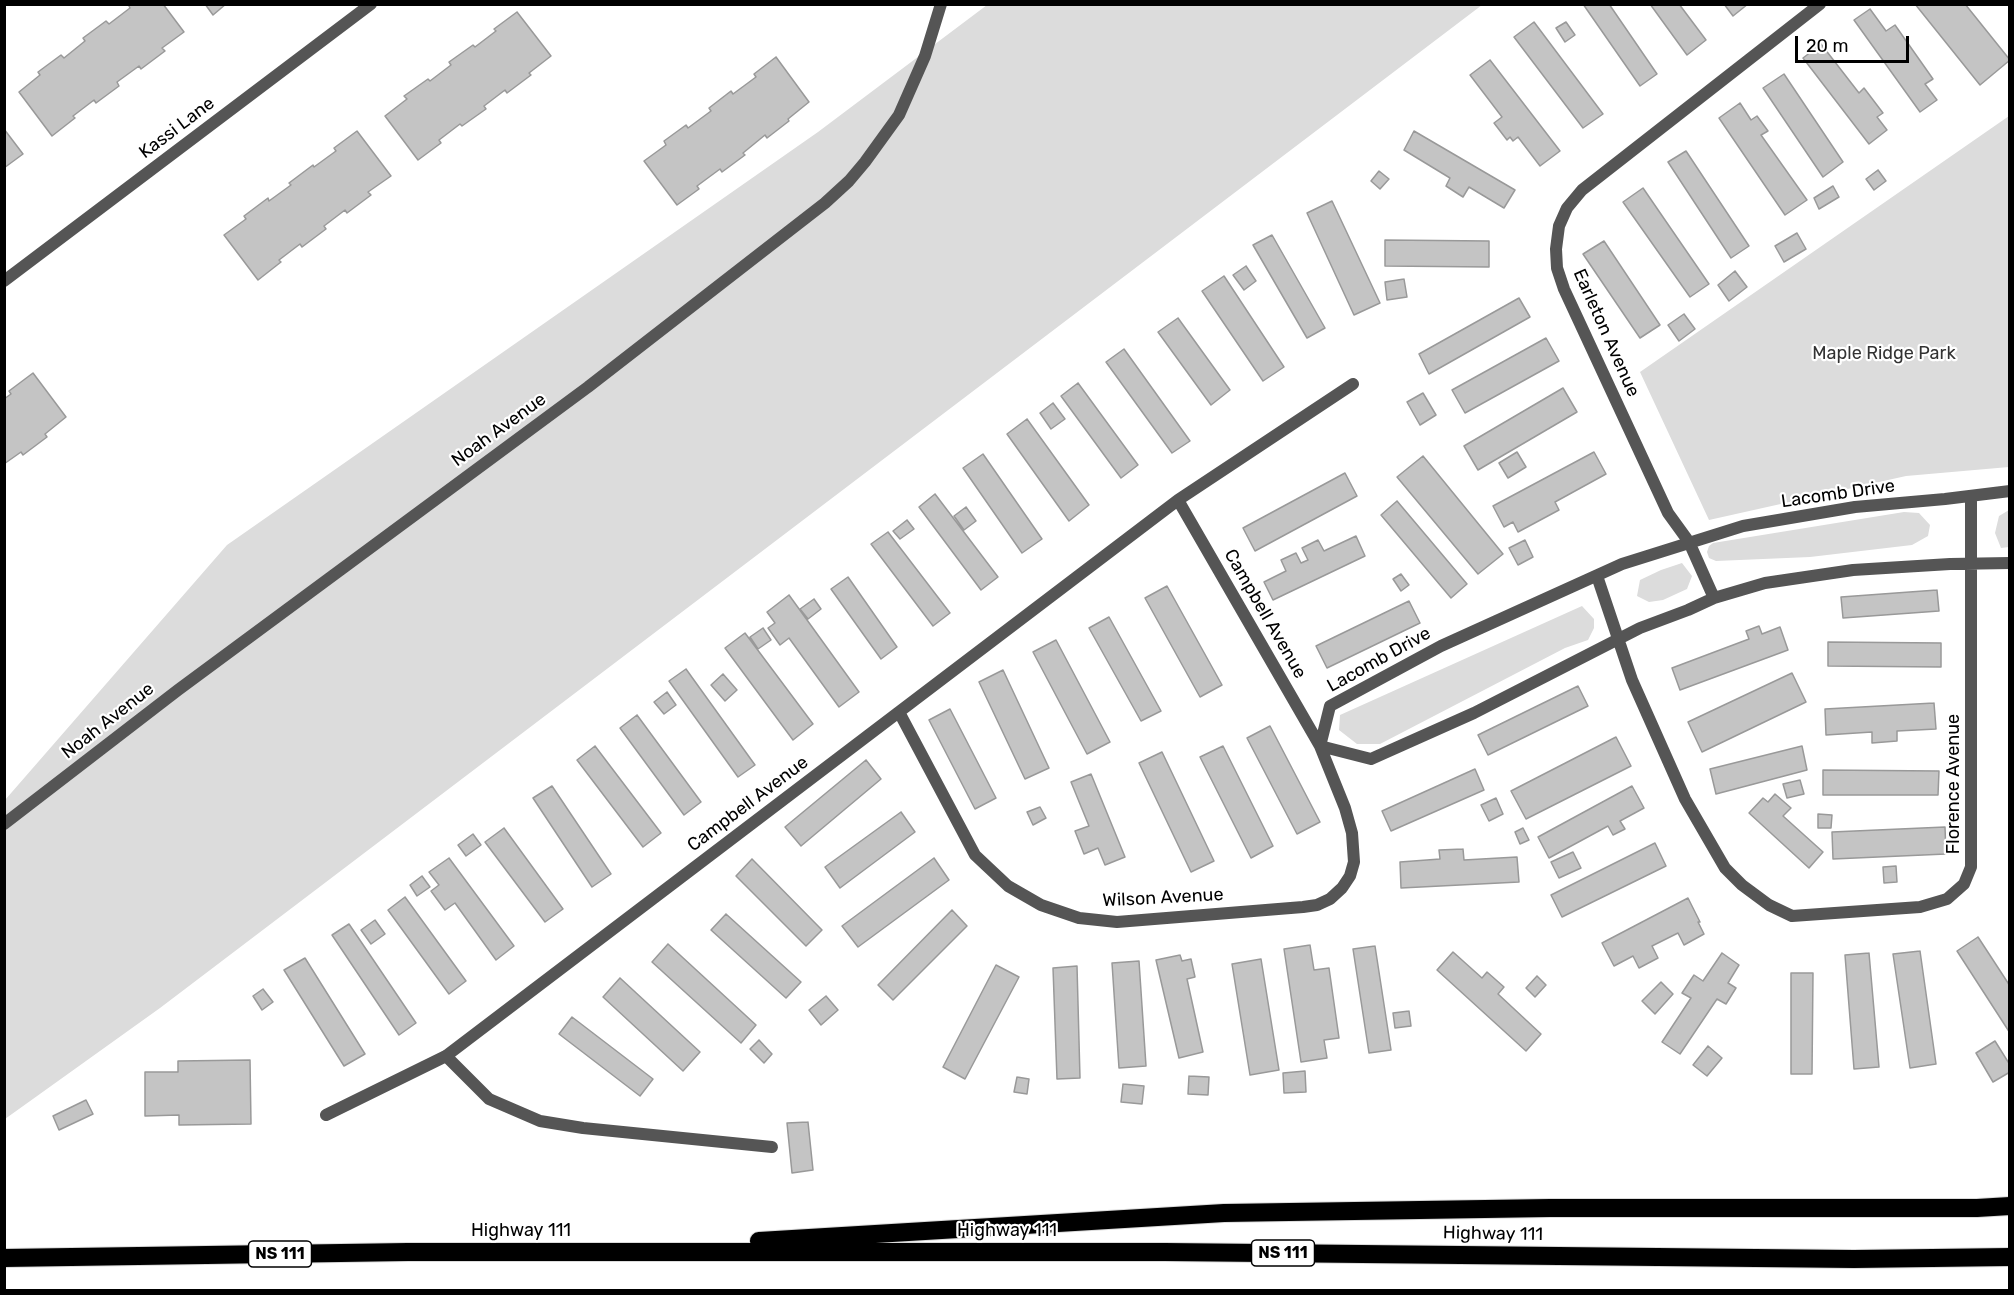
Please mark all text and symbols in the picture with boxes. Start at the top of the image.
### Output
scale bar [1798,24,1912,62]
text: 20 m [1806,35,1848,57]
street label: Kassi Lane [135,93,219,163]
street label: Earleton Avenue [1568,266,1644,400]
park label: Maple Ridge Park [1812,343,1956,365]
street label: Noah Avenue [448,389,550,471]
street label: Lacomb Drive [1780,475,1896,513]
street label: Campbell Avenue [1219,546,1311,682]
street label: Lacomb Drive [1324,623,1434,697]
street label: Noah Avenue [58,678,158,764]
street label: Florence Avenue [1943,714,1965,854]
street label: Campbell Avenue [683,752,813,856]
street label: Wilson Avenue [1102,884,1224,912]
street label: Highway 111 [471,1220,571,1242]
street label: Highway 111 [957,1220,1057,1242]
street label: Highway 111 [1443,1222,1543,1246]
road number: NS 111 [1252,1240,1314,1266]
road number: NS 111 [248,1241,312,1267]

